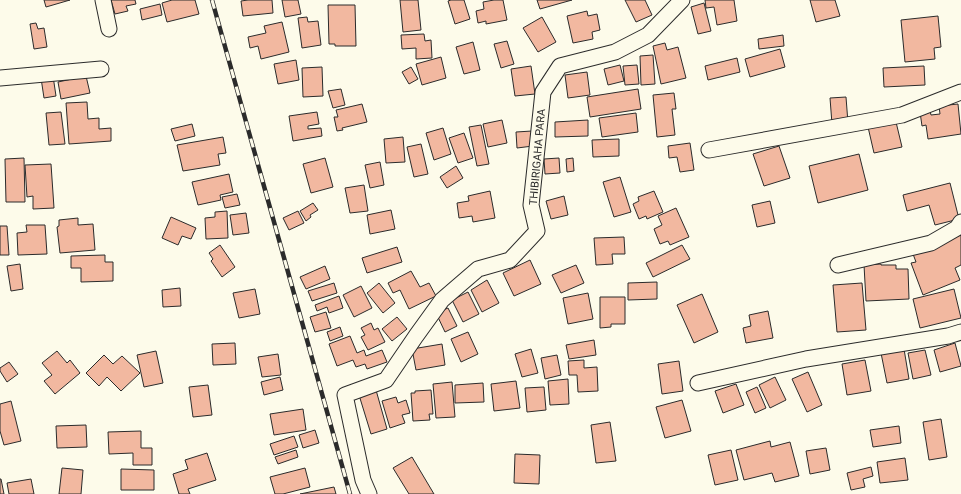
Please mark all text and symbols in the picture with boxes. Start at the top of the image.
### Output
street label: THIBIRIGAHA PARA [527,107,548,206]

